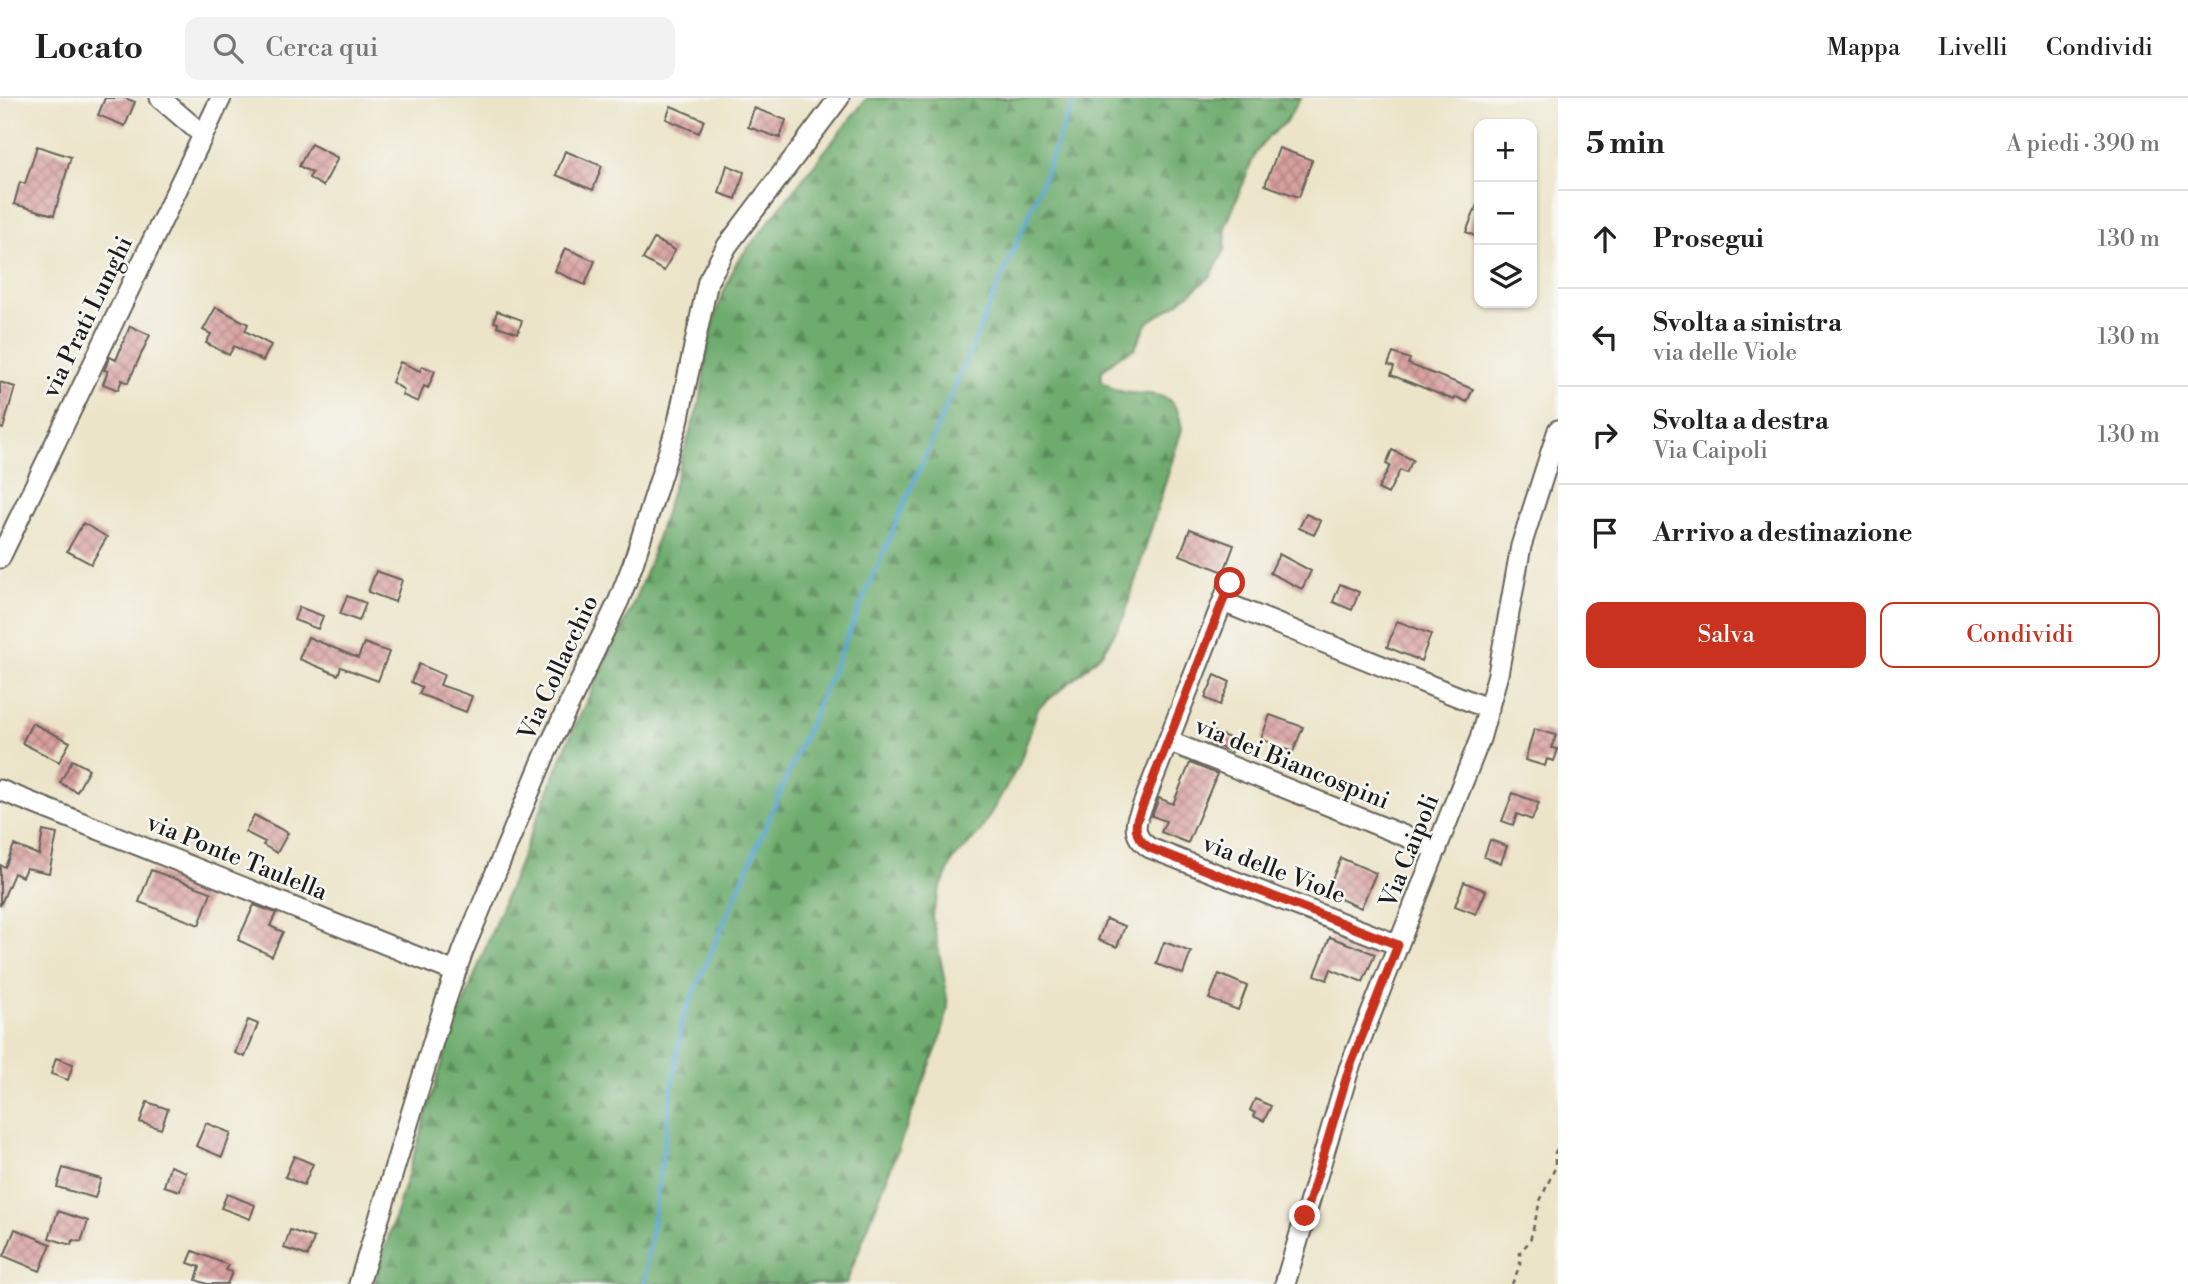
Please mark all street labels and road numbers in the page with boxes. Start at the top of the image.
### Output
street label: via Prati Lunghi [36,231,140,403]
street label: Via Collacchio [512,591,606,746]
street label: via dei Biancospini [1190,711,1394,817]
street label: Via Caipoli [1373,790,1446,913]
street label: via Ponte Taulella [142,808,332,908]
street label: via delle Viole [1197,829,1350,911]

